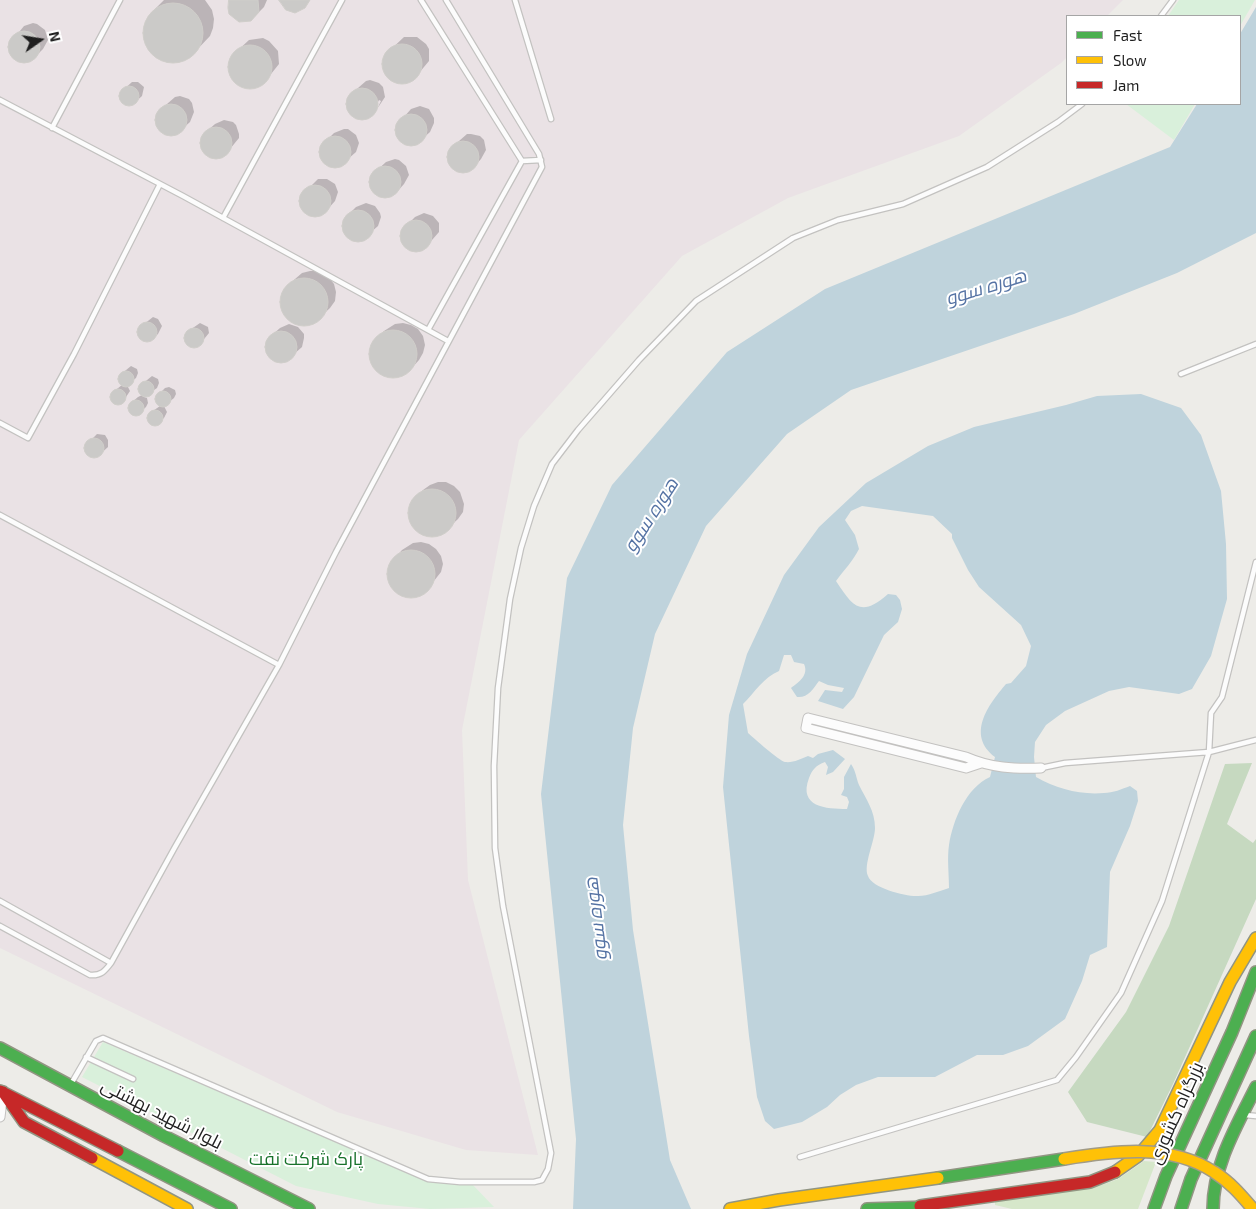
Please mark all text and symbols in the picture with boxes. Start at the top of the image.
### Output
north arrow [15,15,65,65]
legend [1066,15,1241,105]
text: Fast [1113,26,1142,44]
text: N [46,30,65,43]
text: Slow [1113,51,1147,69]
text: Jam [1113,76,1139,94]
water label: هوره سوو [943,264,1029,310]
water label: هوره سوو [619,474,683,556]
water label: هوره سوو [580,876,612,962]
street label: بزرگراه کشوری [1144,1058,1208,1168]
street label: بلوار شهید بهشتی [98,1074,226,1154]
park label: پارک شرکت نفت [249,1148,363,1170]

